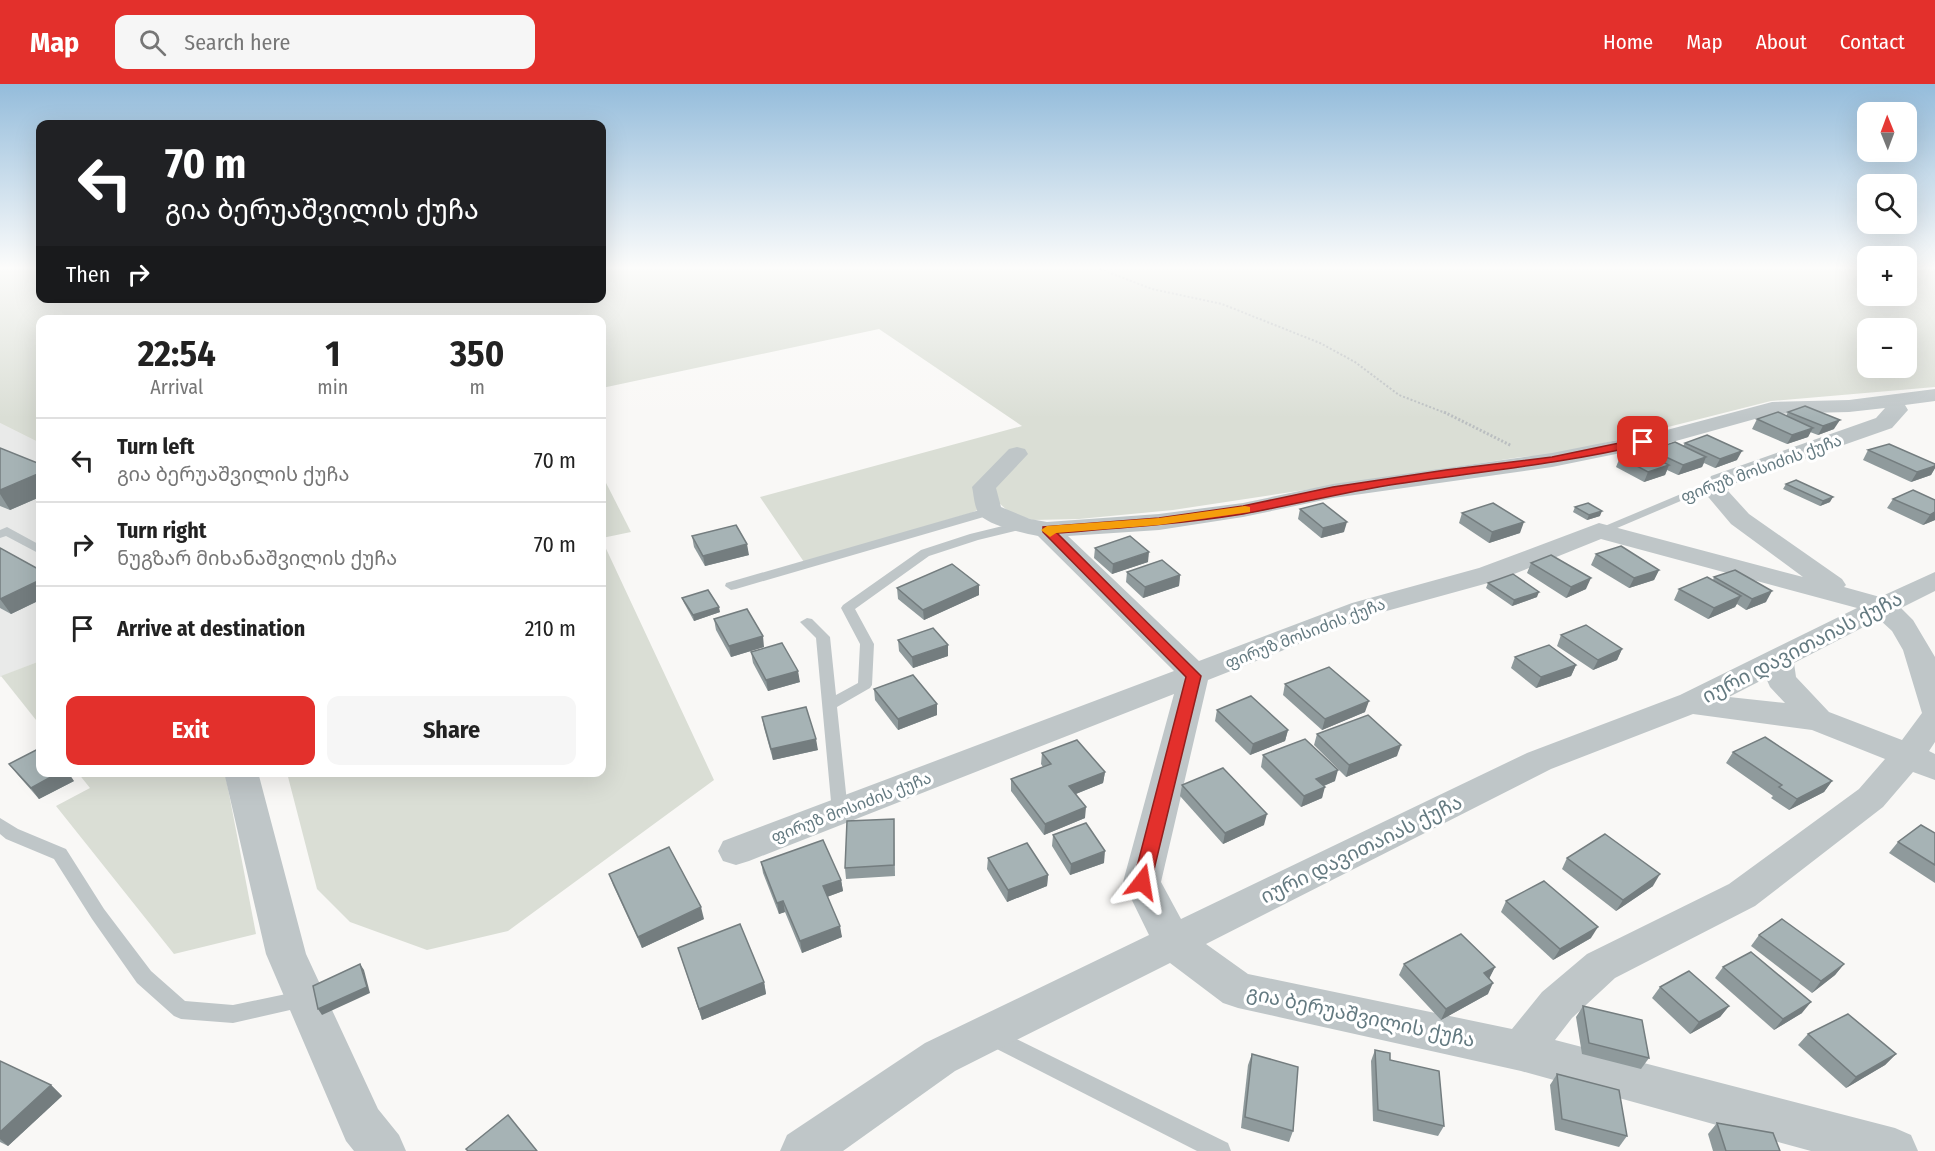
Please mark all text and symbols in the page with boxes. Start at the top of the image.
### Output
search box [115,15,535,69]
text: Map [30,26,79,59]
icon: search [136,26,169,59]
text: Search here [184,29,290,56]
text: Home [1603,29,1653,55]
text: Map [1686,29,1723,55]
text: About [1756,29,1807,55]
text: Contact [1840,29,1905,55]
north arrow [1857,102,1917,162]
map controls [1857,102,1917,378]
text: 70 m [165,139,246,189]
icon: left [66,144,144,222]
button: search [1857,174,1917,234]
text: გია ბერუაშვილის ქუჩა [165,194,479,226]
button: + [1857,246,1917,306]
icon: right [122,258,155,291]
text: Then [66,261,110,288]
button: − [1857,318,1917,378]
text: 22:54 [138,332,216,376]
text: 1 [325,332,340,376]
text: 350 [450,332,504,376]
text: Arrival [150,375,203,399]
text: min [317,375,348,399]
text: m [469,375,485,399]
pin [1617,416,1668,467]
icon: arrive [1626,425,1659,458]
street label: ფირუზ მოსიძის ქუჩა [1678,430,1844,506]
text: Turn left [117,433,195,460]
icon: left [66,444,99,477]
text: 70 m [534,447,576,474]
text: გია ბერუაშვილის ქუჩა [117,462,349,486]
text: Turn right [117,517,206,544]
icon: right [66,528,99,561]
text: 70 m [534,531,576,558]
text: ნუგზარ მიხანაშვილის ქუჩა [117,546,397,570]
street label: იური დავითაიას ქუჩა [1698,586,1906,709]
street label: ფირუზ მოსიძის ქუჩა [1222,594,1388,673]
icon: arrive [66,612,99,645]
text: Arrive at destination [117,615,305,642]
text: 210 m [525,615,576,642]
button: Exit [66,696,315,765]
button: Share [327,696,576,765]
street label: ფირუზ მოსიძის ქუჩა [768,768,934,847]
street label: იური დავითაიას ქუჩა [1256,790,1466,909]
position arrow [1110,850,1174,914]
street label: გია ბერუაშვილის ქუჩა [1245,980,1477,1053]

